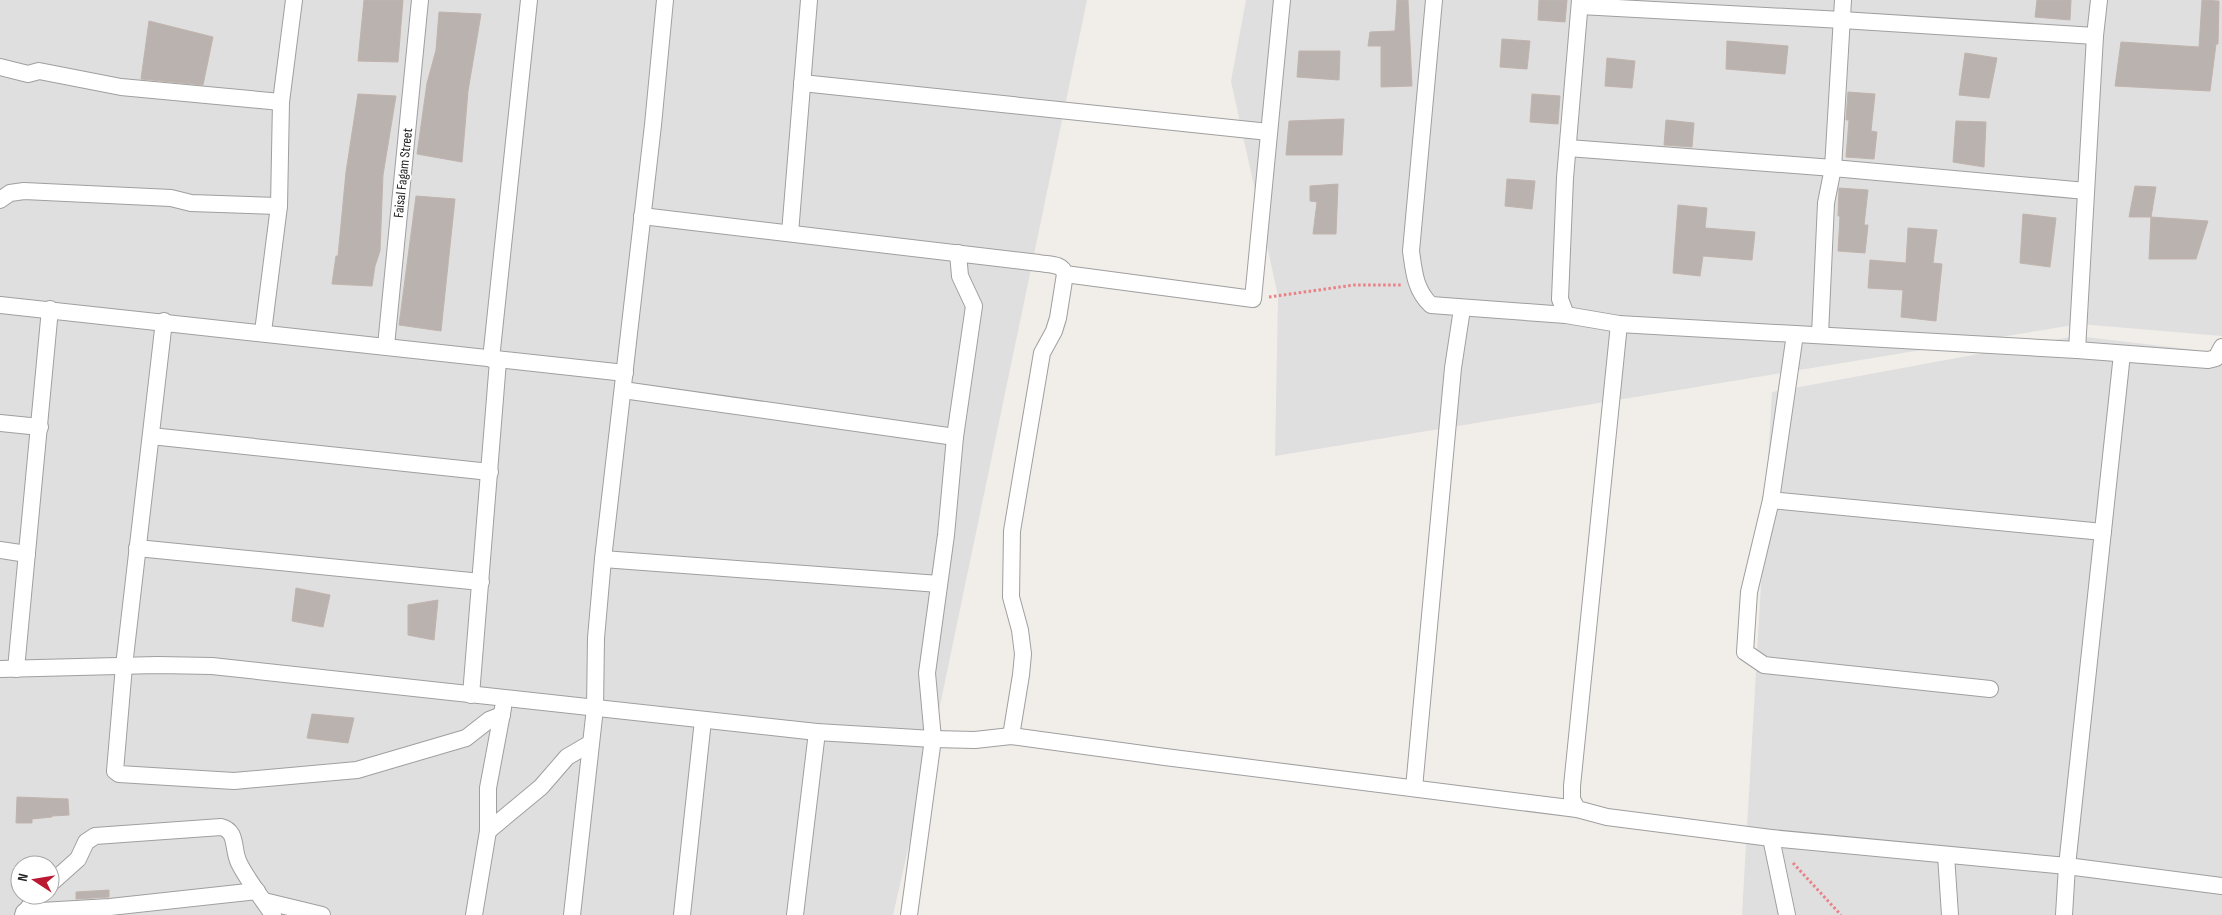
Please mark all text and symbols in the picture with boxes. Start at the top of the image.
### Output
street label: Faisal Fagam Street [390,127,416,219]
north arrow [10,855,60,905]
text: N [14,872,32,883]

